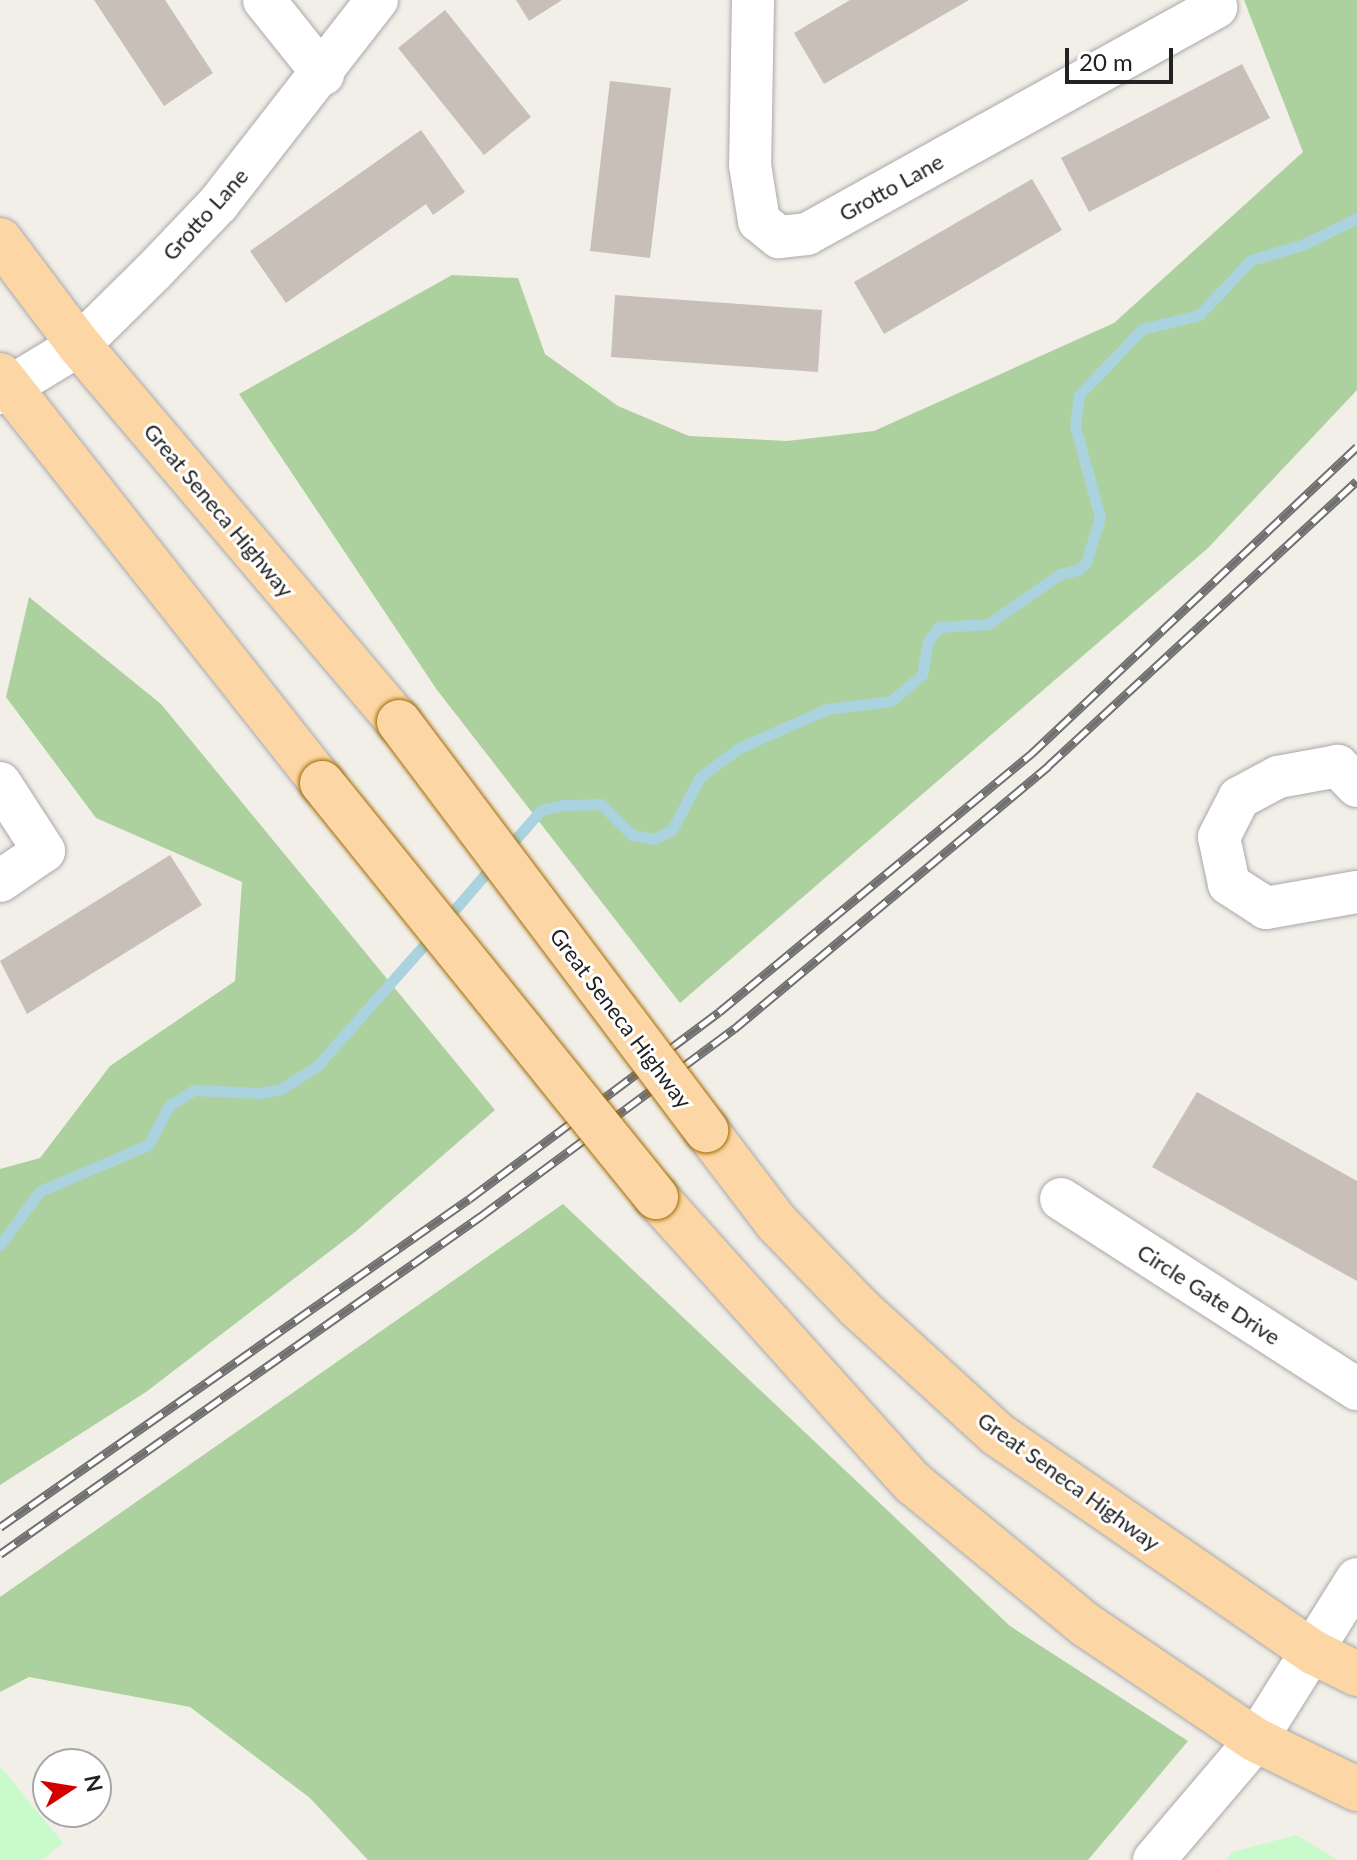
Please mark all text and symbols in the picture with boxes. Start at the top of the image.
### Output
scale bar [1069,32,1177,82]
text: 20 m [1079,47,1133,76]
street label: Grotto Lane [834,148,948,226]
street label: Grotto Lane [157,162,253,266]
street label: Great Seneca Highway [139,418,299,602]
street label: Great Seneca Highway [545,923,697,1113]
street label: Circle Gate Drive [1133,1238,1285,1350]
street label: Great Seneca Highway [973,1406,1165,1556]
north arrow [32,1748,112,1828]
text: N [79,1772,109,1794]

